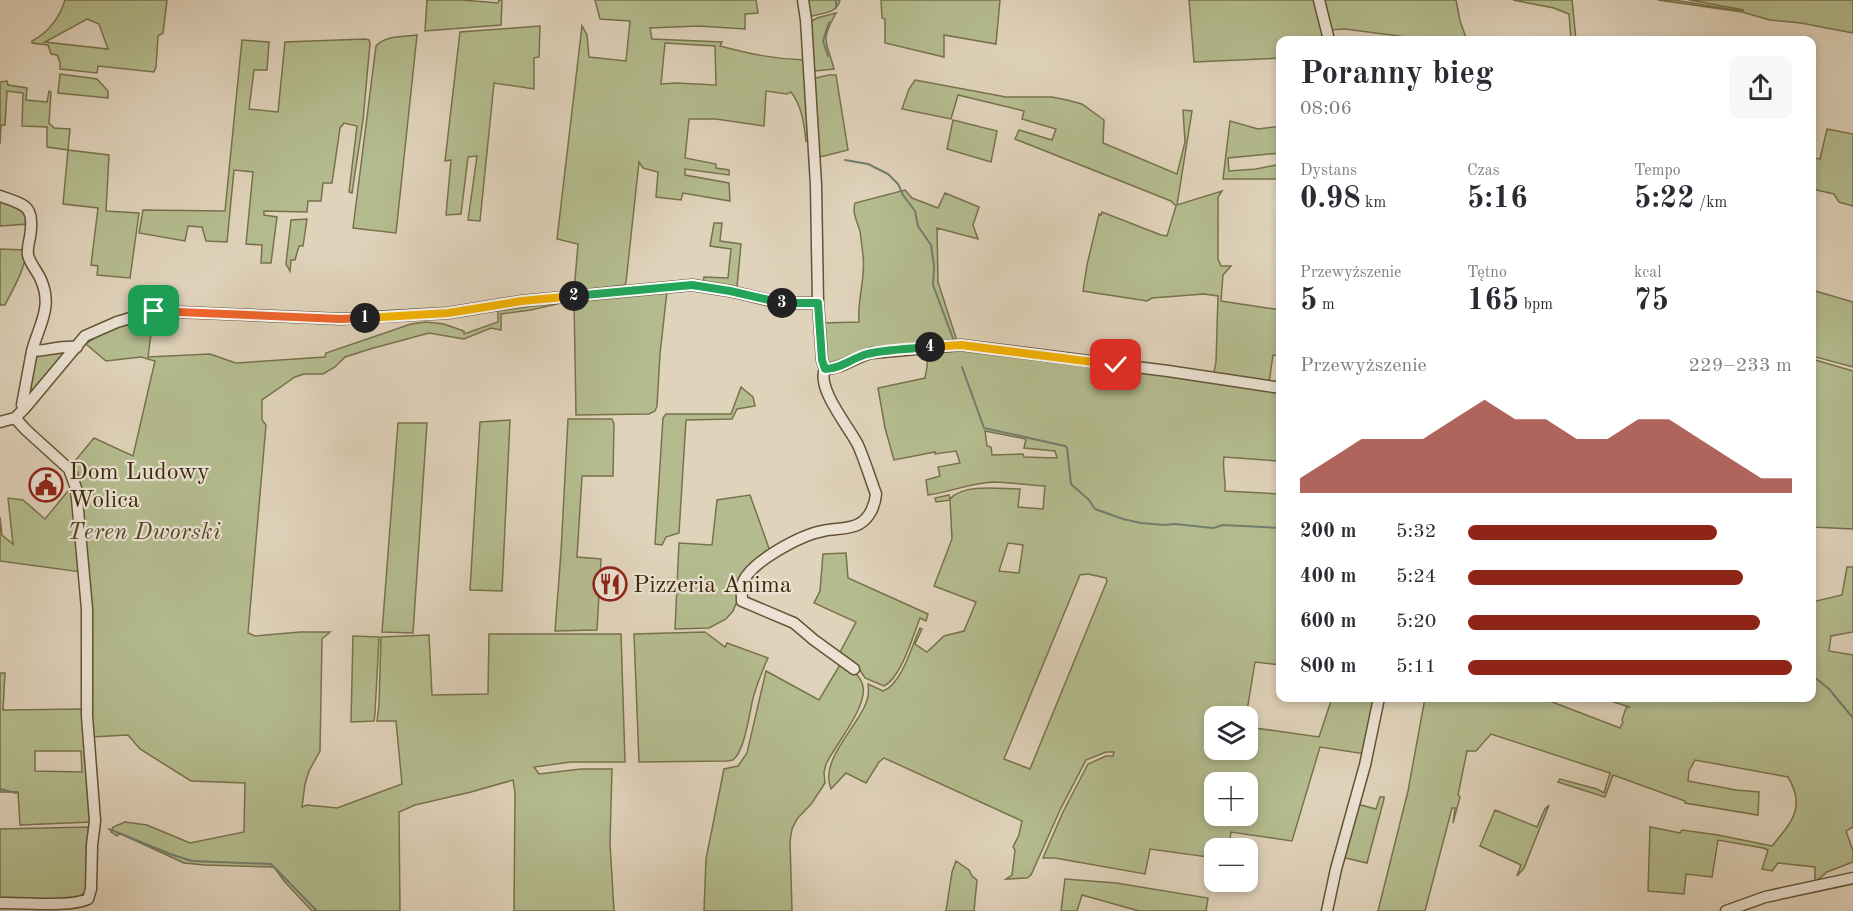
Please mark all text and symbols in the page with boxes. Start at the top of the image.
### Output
button: share [1729,56,1792,119]
text: Poranny bieg [1300,58,1493,91]
text: 08:06 [1300,99,1352,119]
text: Dystans [1300,163,1357,179]
text: Czas [1467,163,1500,179]
text: Tempo [1634,163,1681,179]
text: 0.98 [1300,184,1361,214]
text: 5:16 [1467,184,1528,214]
text: 5:22 [1634,184,1695,214]
text: km [1361,195,1386,211]
text: /km [1695,195,1727,211]
text: Przewyższenie [1300,265,1401,281]
text: Tętno [1467,265,1507,281]
text: kcal [1634,265,1662,281]
pin: 2 [559,281,589,311]
pin [128,285,179,336]
text: 5 [1300,286,1317,316]
text: 165 [1467,286,1519,316]
text: 75 [1634,286,1669,316]
text: 2 [569,288,579,304]
pin: 3 [767,288,797,318]
icon: arrive [137,294,170,327]
text: 3 [777,295,787,311]
text: m [1317,297,1335,313]
text: bpm [1519,297,1553,313]
pin: 1 [350,303,380,333]
text: 1 [360,310,370,326]
pin: 4 [915,332,945,362]
text: 4 [925,339,935,355]
pin [1090,339,1141,390]
icon: check [1099,348,1132,381]
text: Przewyższenie [1300,356,1427,376]
text: 229–233 m [1689,356,1792,376]
place label: Dom Ludowy Wolica [69,461,210,513]
public building icon: Dom Ludowy Wolica [28,467,64,503]
park label: Teren Dworski [67,521,221,545]
text: 200 m [1300,522,1356,542]
text: 5:32 [1396,522,1436,542]
restaurant icon: Pizzeria Anima [592,566,628,602]
text: 400 m [1300,567,1356,587]
text: 5:24 [1396,567,1436,587]
place label: Pizzeria Anima [633,574,792,598]
text: 600 m [1300,612,1356,632]
text: 5:20 [1396,612,1436,632]
text: 800 m [1300,657,1356,677]
text: 5:11 [1396,657,1436,677]
map controls [1204,706,1258,892]
button: layers [1204,706,1258,760]
button: + [1204,772,1258,826]
button: − [1204,838,1258,892]

